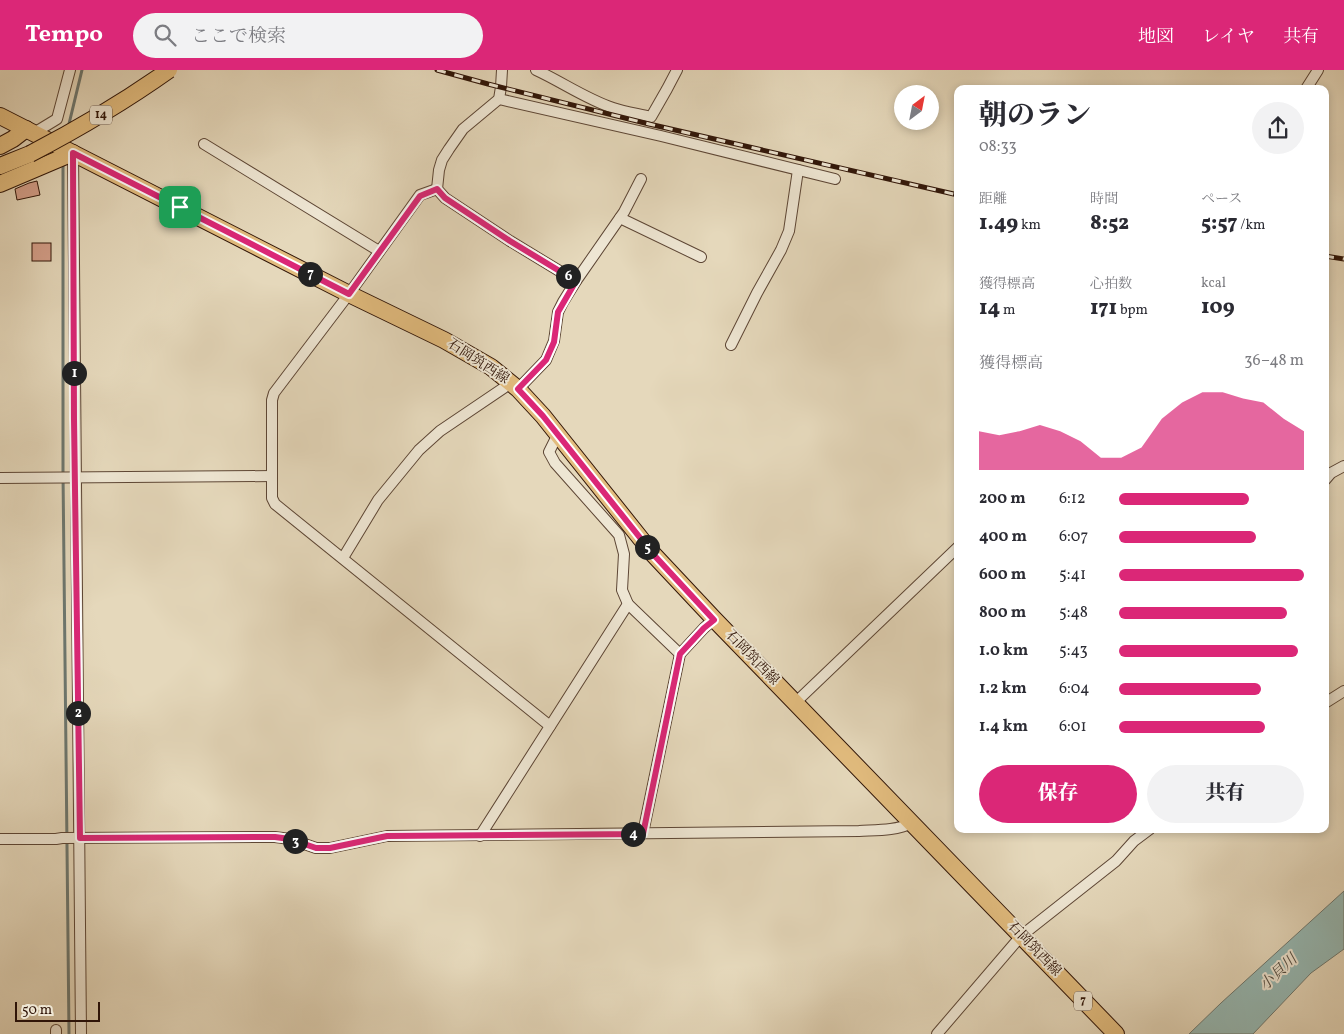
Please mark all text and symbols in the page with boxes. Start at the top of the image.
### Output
search box [133,13,483,58]
text: Tempo [25,18,103,52]
icon: search [151,21,179,49]
text: ここで検索 [191,24,286,50]
text: 地図 [1138,25,1174,50]
text: レイヤ [1202,25,1255,50]
text: 共有 [1283,25,1319,50]
north arrow [894,85,939,130]
map controls [894,85,939,130]
text: 朝のラン [979,97,1091,136]
button: share [1252,102,1304,154]
road number: 14 [90,106,112,124]
text: 08:33 [979,136,1017,158]
pin [159,186,201,228]
text: 距離 [979,190,1007,209]
text: 時間 [1090,190,1118,209]
text: ペース [1201,190,1242,209]
icon: arrive [166,193,194,221]
text: 1.49 [979,209,1018,238]
text: 8:52 [1090,209,1129,238]
text: 5:57 [1201,209,1238,238]
text: km [1018,216,1041,235]
text: /km [1238,216,1266,235]
pin: 7 [298,262,322,286]
pin: 6 [556,264,580,288]
text: 7 [307,265,314,284]
text: 6 [565,267,572,286]
text: kcal [1201,274,1226,293]
text: 獲得標高 [979,275,1035,294]
text: 心拍数 [1090,275,1132,294]
text: 109 [1201,293,1235,322]
text: 14 [979,294,1000,323]
text: 171 [1090,294,1117,323]
text: m [1000,301,1015,320]
text: bpm [1117,301,1148,320]
street label: 石岡筑西線 [443,335,513,389]
text: 36–48 m [1244,350,1304,372]
text: 獲得標高 [979,353,1043,375]
pin: 1 [62,360,86,386]
text: 1 [72,364,77,383]
text: 200 m [979,488,1026,510]
text: 6:12 [1059,488,1086,510]
text: 400 m [979,526,1027,548]
text: 6:07 [1059,526,1088,548]
pin: 5 [634,534,660,560]
text: 5 [644,538,651,557]
text: 600 m [979,564,1026,586]
text: 5:41 [1059,564,1086,586]
text: 800 m [979,602,1026,624]
text: 5:48 [1059,602,1088,624]
street label: 石岡筑西線 [721,626,783,690]
text: 1.0 km [979,640,1028,662]
text: 5:43 [1059,640,1088,662]
text: 1.2 km [979,678,1027,700]
text: 6:04 [1059,678,1090,700]
pin: 2 [66,700,90,726]
text: 2 [75,704,82,723]
text: 1.4 km [979,716,1028,738]
text: 6:01 [1059,716,1087,738]
button: 保存 [979,765,1137,823]
button: 共有 [1147,765,1304,823]
pin: 4 [620,822,646,846]
text: 4 [629,825,638,844]
pin: 3 [282,828,308,854]
text: 3 [292,832,299,851]
street label: 石岡筑西線 [1003,917,1065,981]
water label: 小貝川 [1255,949,1304,996]
road number: 7 [1074,991,1092,1010]
scale bar [15,999,100,1022]
text: 50 m [22,1001,52,1020]

